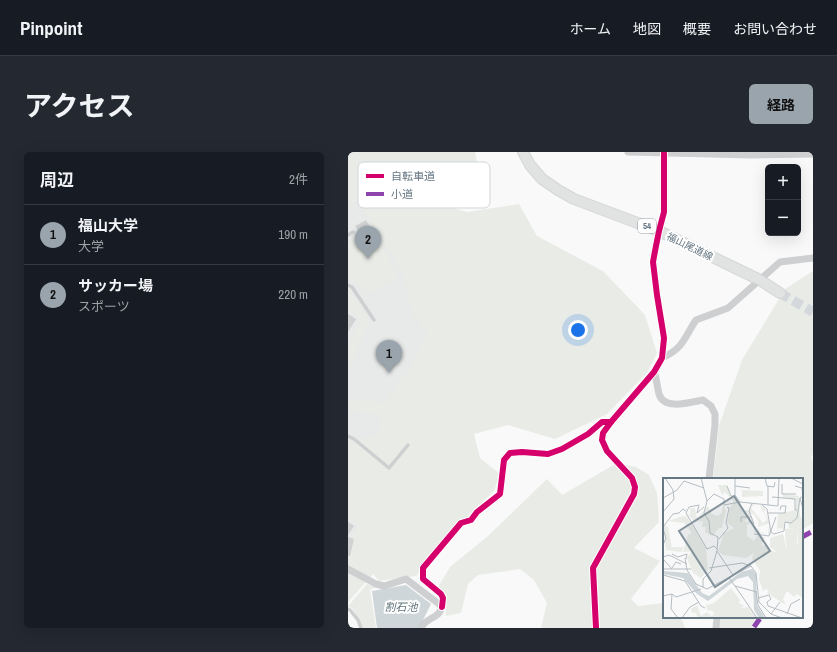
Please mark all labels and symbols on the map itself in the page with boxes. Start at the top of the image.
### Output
legend [358,162,490,208]
text: 自転車道 [391,169,435,183]
text: 小道 [391,187,413,201]
road number: 54 [638,219,656,233]
pin: 2 [355,226,381,259]
street label: 福山尾道線 [664,230,715,263]
your location [568,320,588,340]
pin: 1 [376,340,402,373]
inset map [663,478,803,618]
water label: 割石池 [385,600,418,614]

